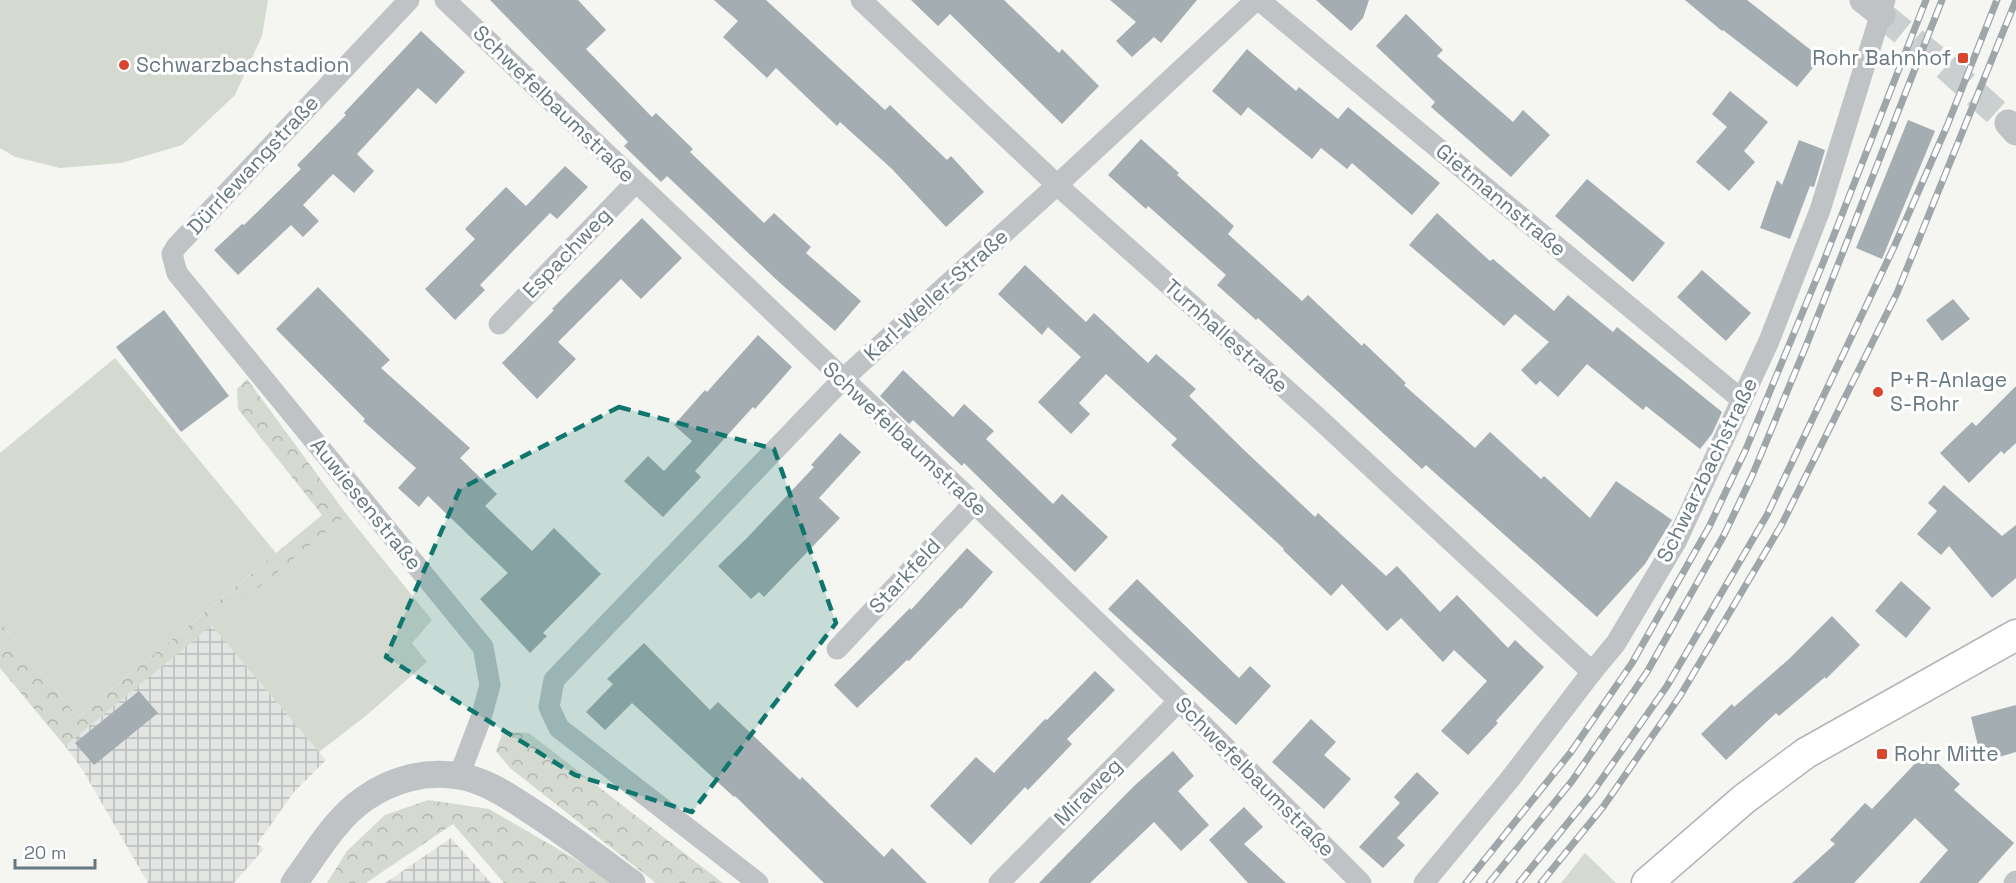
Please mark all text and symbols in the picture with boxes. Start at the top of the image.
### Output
street label: Schwefelbaumstraße [468,19,641,188]
place label: Rohr Bahnhof [1812,44,1951,71]
place label: Schwarzbachstadion [136,51,349,78]
marker: Rohr Bahnhof [1956,51,1970,65]
marker: Schwarzbachstadion [117,58,131,72]
street label: Dürrlewangstraße [181,89,324,240]
street label: Gietmannstraße [1430,137,1572,262]
street label: Espachweg [517,202,617,304]
street label: Karl-Weller-Straße [858,223,1014,367]
street label: Turnhallestraße [1159,273,1294,398]
street label: Schwefelbaumstraße [817,355,993,522]
place label: P+R-Anlage S-Rohr [1890,366,2007,417]
street label: Schwarzbachstraße [1650,373,1763,567]
marker: P+R-Anlage S-Rohr [1871,385,1885,399]
street label: Auwiesenstraße [305,432,428,575]
street label: Starkfeld [863,532,946,619]
street label: Schwefelbaumstraße [1170,691,1341,862]
place label: Rohr Mitte [1894,740,1999,767]
marker: Rohr Mitte [1875,747,1889,761]
street label: Miraweg [1048,752,1127,831]
scale bar [15,832,94,870]
text: 20 m [24,841,67,864]

